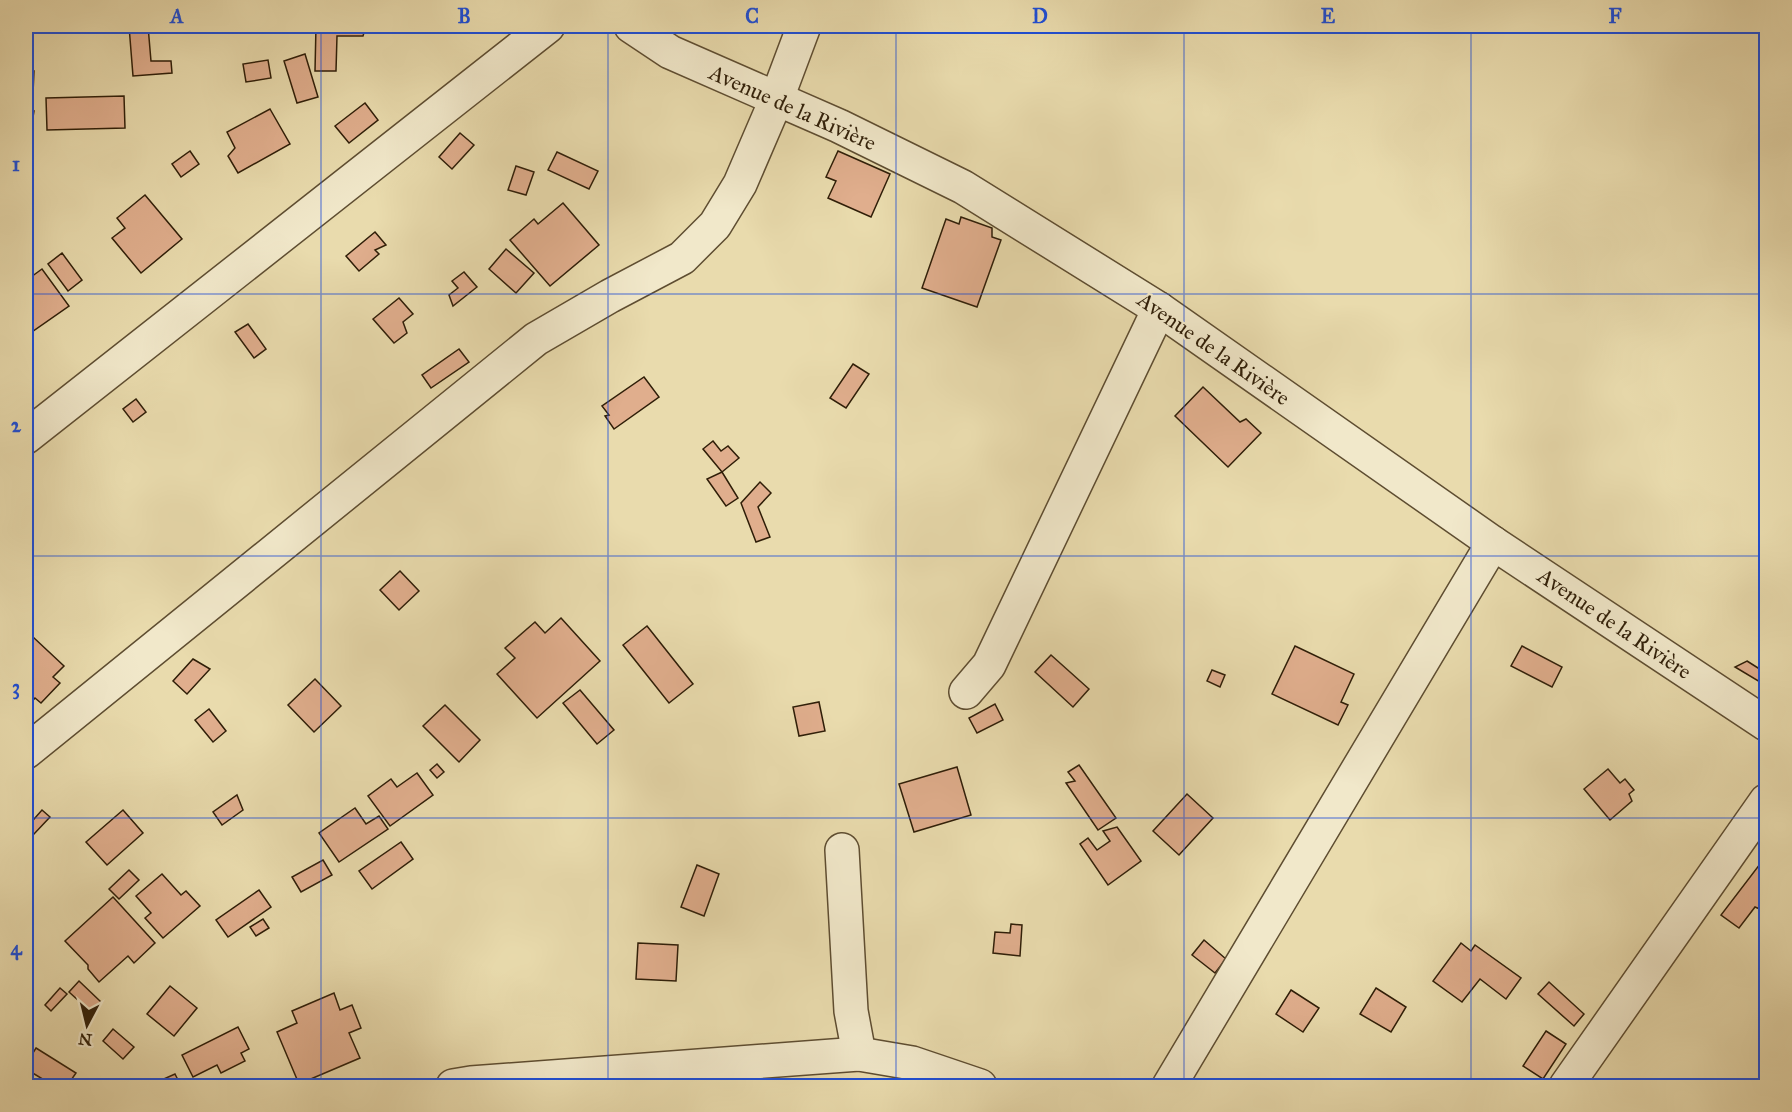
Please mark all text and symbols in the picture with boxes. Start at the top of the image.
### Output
text: A [168,4,184,28]
text: B [457,4,471,28]
text: C [745,4,759,28]
text: D [1032,4,1048,28]
text: E [1321,4,1336,28]
text: F [1608,4,1622,28]
street label: Avenue de la Rivière [704,58,881,156]
text: 1 [12,152,20,176]
street label: Avenue de la Rivière [1131,285,1295,411]
text: 2 [11,413,22,437]
street label: Avenue de la Rivière [1532,561,1697,685]
text: 3 [12,675,20,700]
text: 4 [10,936,22,961]
north arrow [57,995,117,1055]
text: N [77,1029,93,1050]

